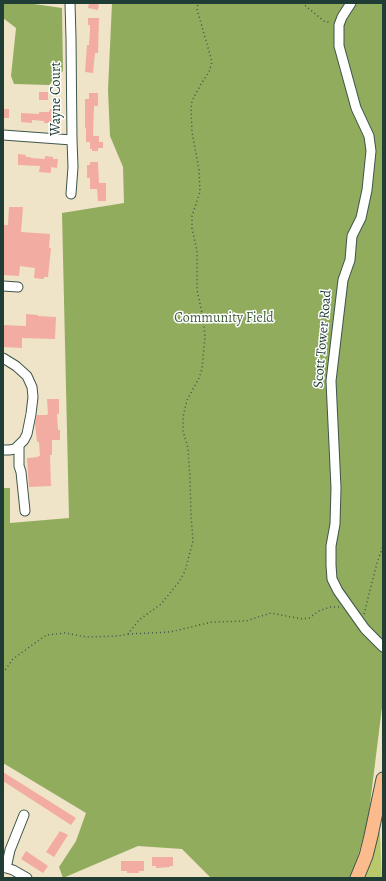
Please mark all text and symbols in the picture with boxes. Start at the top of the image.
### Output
street label: Wayne Court [49,62,65,136]
street label: Scott Tower Road [310,289,336,389]
park label: Community Field [174,311,274,327]

